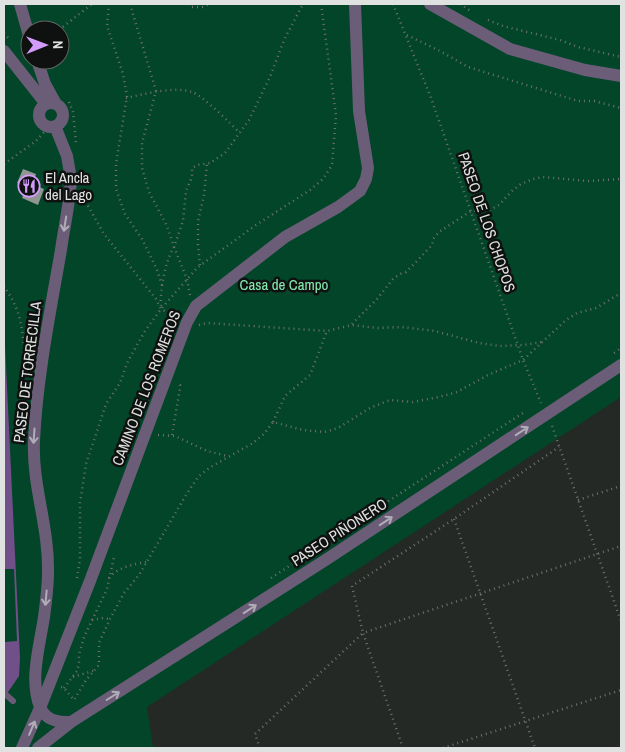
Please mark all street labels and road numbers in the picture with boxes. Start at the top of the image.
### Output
street label: PASEO DE LOS CHOPOS [453,149,521,295]
street label: PASEO DE TORRECILLA [8,299,46,444]
street label: CAMINO DE LOS ROMEROS [107,307,185,469]
street label: PASEO PIÑONERO [287,493,391,571]

